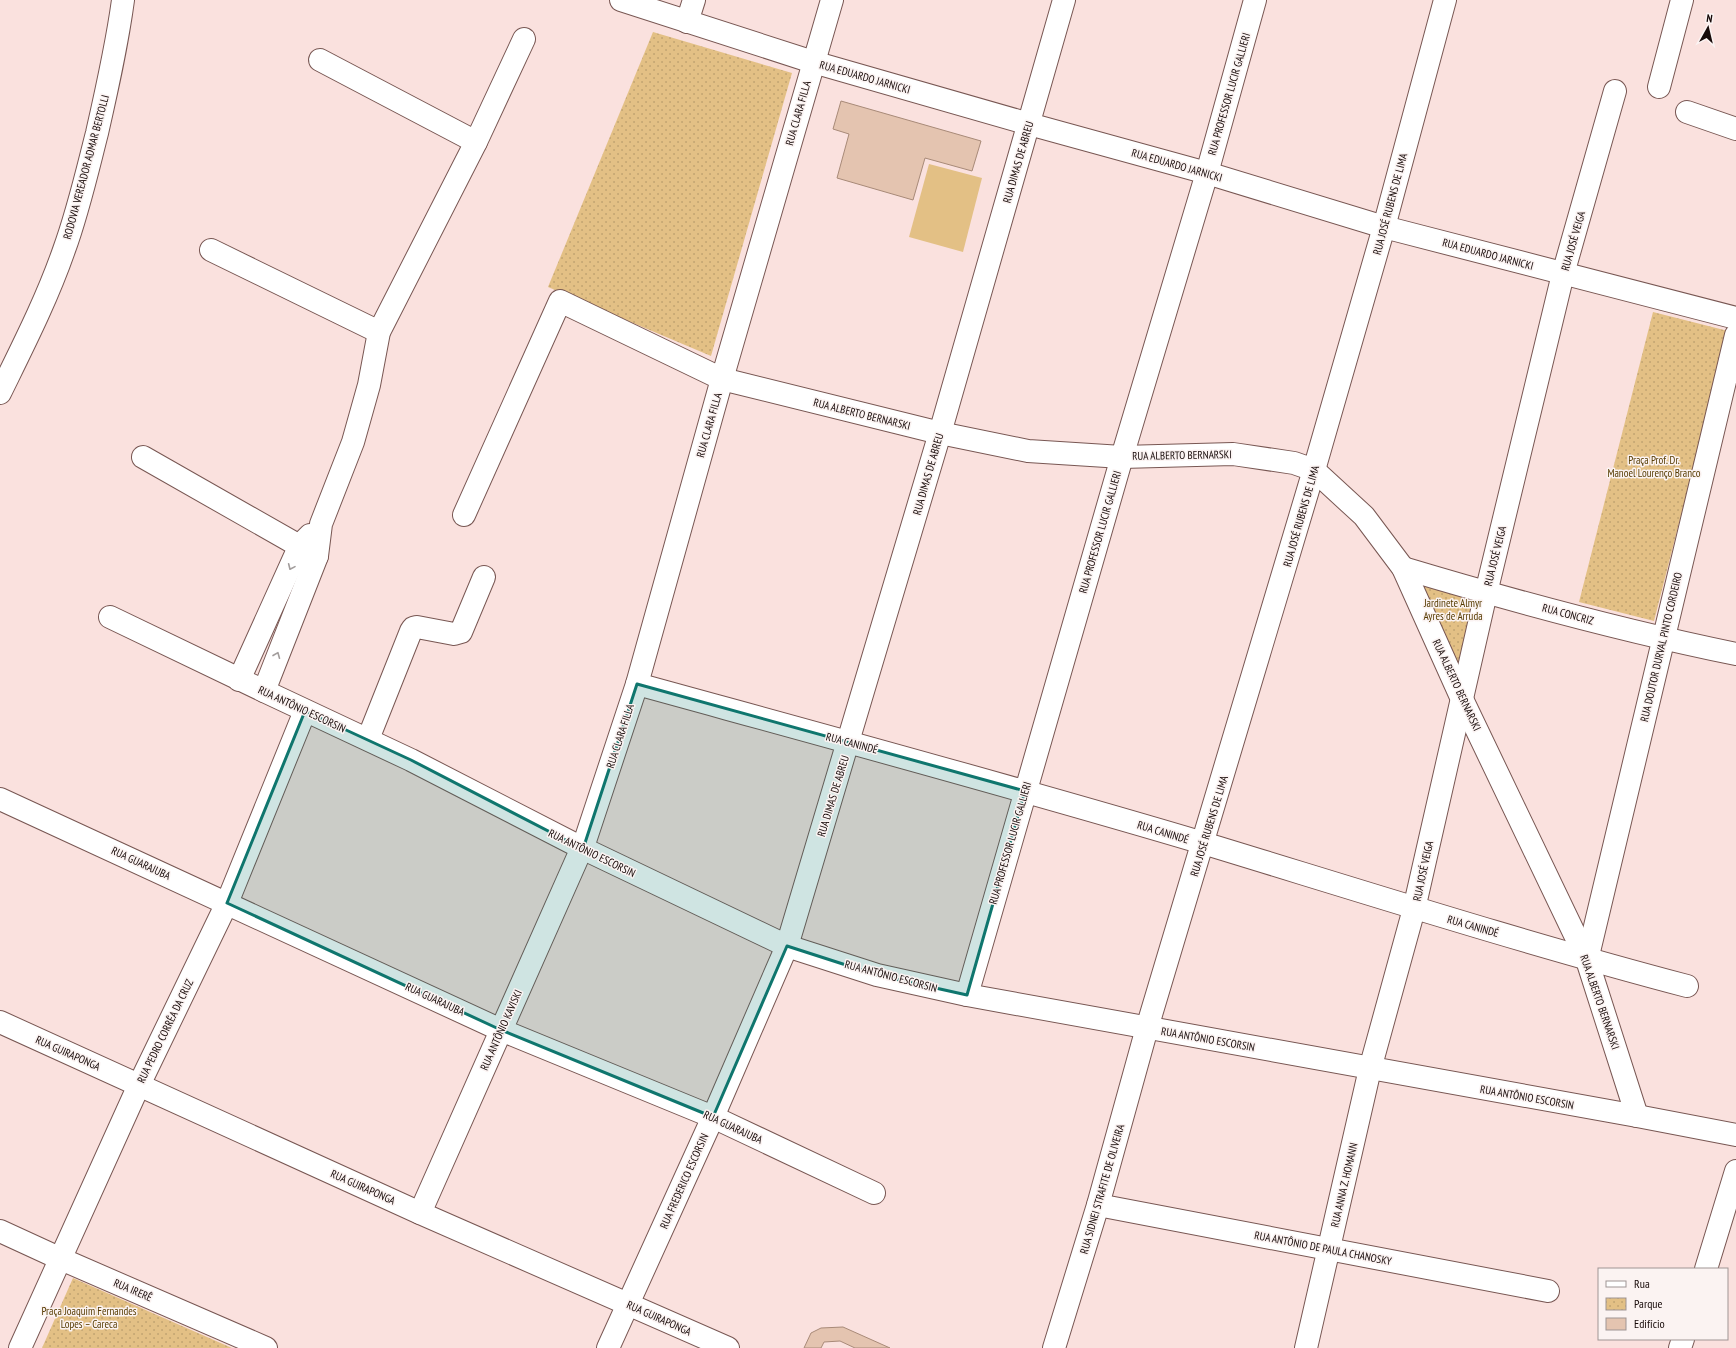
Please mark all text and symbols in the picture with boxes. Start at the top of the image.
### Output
north arrow [1688,8,1728,48]
text: N [1705,11,1713,25]
street label: RUA PROFESSOR LUCIR GALLIERI [1205,31,1253,157]
street label: RUA EDUARDO JARNICKI [818,57,912,97]
street label: RUA CLARA FILLA [782,78,814,147]
street label: RODOVIA VEREADOR ADMAR BERTOLLI [60,93,112,241]
street label: RUA DIMAS DE ABREU [1000,119,1036,205]
street label: RUA EDUARDO JARNICKI [1130,145,1224,185]
street label: RUA JOSÉ RUBENS DE LIMA [1370,151,1411,256]
street label: RUA JOSÉ VEIGA [1558,209,1588,272]
street label: RUA EDUARDO JARNICKI [1441,235,1535,273]
street label: RUA CLARA FILLA [693,390,725,459]
street label: RUA ALBERTO BERNARSKI [812,395,912,433]
street label: RUA DIMAS DE ABREU [910,431,946,517]
street label: RUA ALBERTO BERNARSKI [1132,447,1232,463]
park label: Praça Prof. Dr. Manoel Lourenço Branco [1607,453,1701,480]
street label: RUA JOSÉ RUBENS DE LIMA [1280,463,1322,568]
street label: RUA PROFESSOR LUCIR GALLIERI [1076,469,1124,595]
street label: RUA JOSÉ VEIGA [1481,524,1509,587]
one-way arrow [288,562,296,570]
street label: RUA DOUTOR DURVAL PINTO CORDEIRO [1637,571,1685,723]
park label: Jardinete Almyr Ayres de Arruda [1423,596,1483,623]
street label: RUA CONCRIZ [1541,600,1595,628]
street label: RUA ALBERTO BERNARSKI [1430,637,1484,733]
one-way arrow [273,651,281,658]
street label: RUA ANTÔNIO ESCORSIN [256,683,348,735]
street label: RUA CLARA FILLA [603,701,637,770]
street label: RUA CANINDÉ [825,729,880,757]
street label: RUA DIMAS DE ABREU [814,753,852,838]
street label: RUA JOSÉ RUBENS DE LIMA [1187,773,1231,878]
street label: RUA PROFESSOR LUCIR GALLIERI [986,780,1034,906]
street label: RUA CANINDÉ [1136,818,1191,847]
street label: RUA ANTÔNIO ESCORSIN [546,826,638,880]
street label: RUA JOSÉ VEIGA [1410,839,1436,902]
street label: RUA GUARAJUBA [109,843,173,883]
street label: RUA CANINDÉ [1446,912,1501,940]
street label: RUA ALBERTO BERNARSKI [1577,953,1623,1051]
street label: RUA ANTÔNIO ESCORSIN [843,957,939,995]
street label: RUA PEDRO CORRÊA DA CRUZ [134,977,196,1085]
street label: RUA GUARAJUBA [403,979,467,1019]
street label: RUA ANTÔNIO KAVISKI [477,988,525,1072]
street label: RUA ANTÔNIO ESCORSIN [1160,1024,1256,1054]
street label: RUA GUIRAPONGA [33,1032,103,1074]
street label: RUA ANTÔNIO ESCORSIN [1479,1082,1575,1112]
street label: RUA GUARAJUBA [701,1107,765,1147]
street label: RUA SIDNEI STRAFITE DE OLIVEIRA [1077,1122,1127,1255]
street label: RUA FREDERICO ESCORSIN [657,1131,711,1231]
street label: RUA ANNA Z. HOMANN [1327,1141,1361,1229]
street label: RUA GUIRAPONGA [328,1166,398,1208]
street label: RUA ANTÔNIO DE PAULA CHANOSKY [1253,1228,1393,1268]
legend [1598,1268,1728,1340]
street label: RUA IRERÊ [112,1276,155,1305]
text: Rua [1634,1276,1650,1291]
text: Parque [1634,1296,1663,1311]
street label: RUA GUIRAPONGA [624,1297,694,1339]
park label: Praça Joaquim Fernandes Lopes – Careca [41,1304,137,1331]
text: Edifício [1634,1316,1665,1331]

